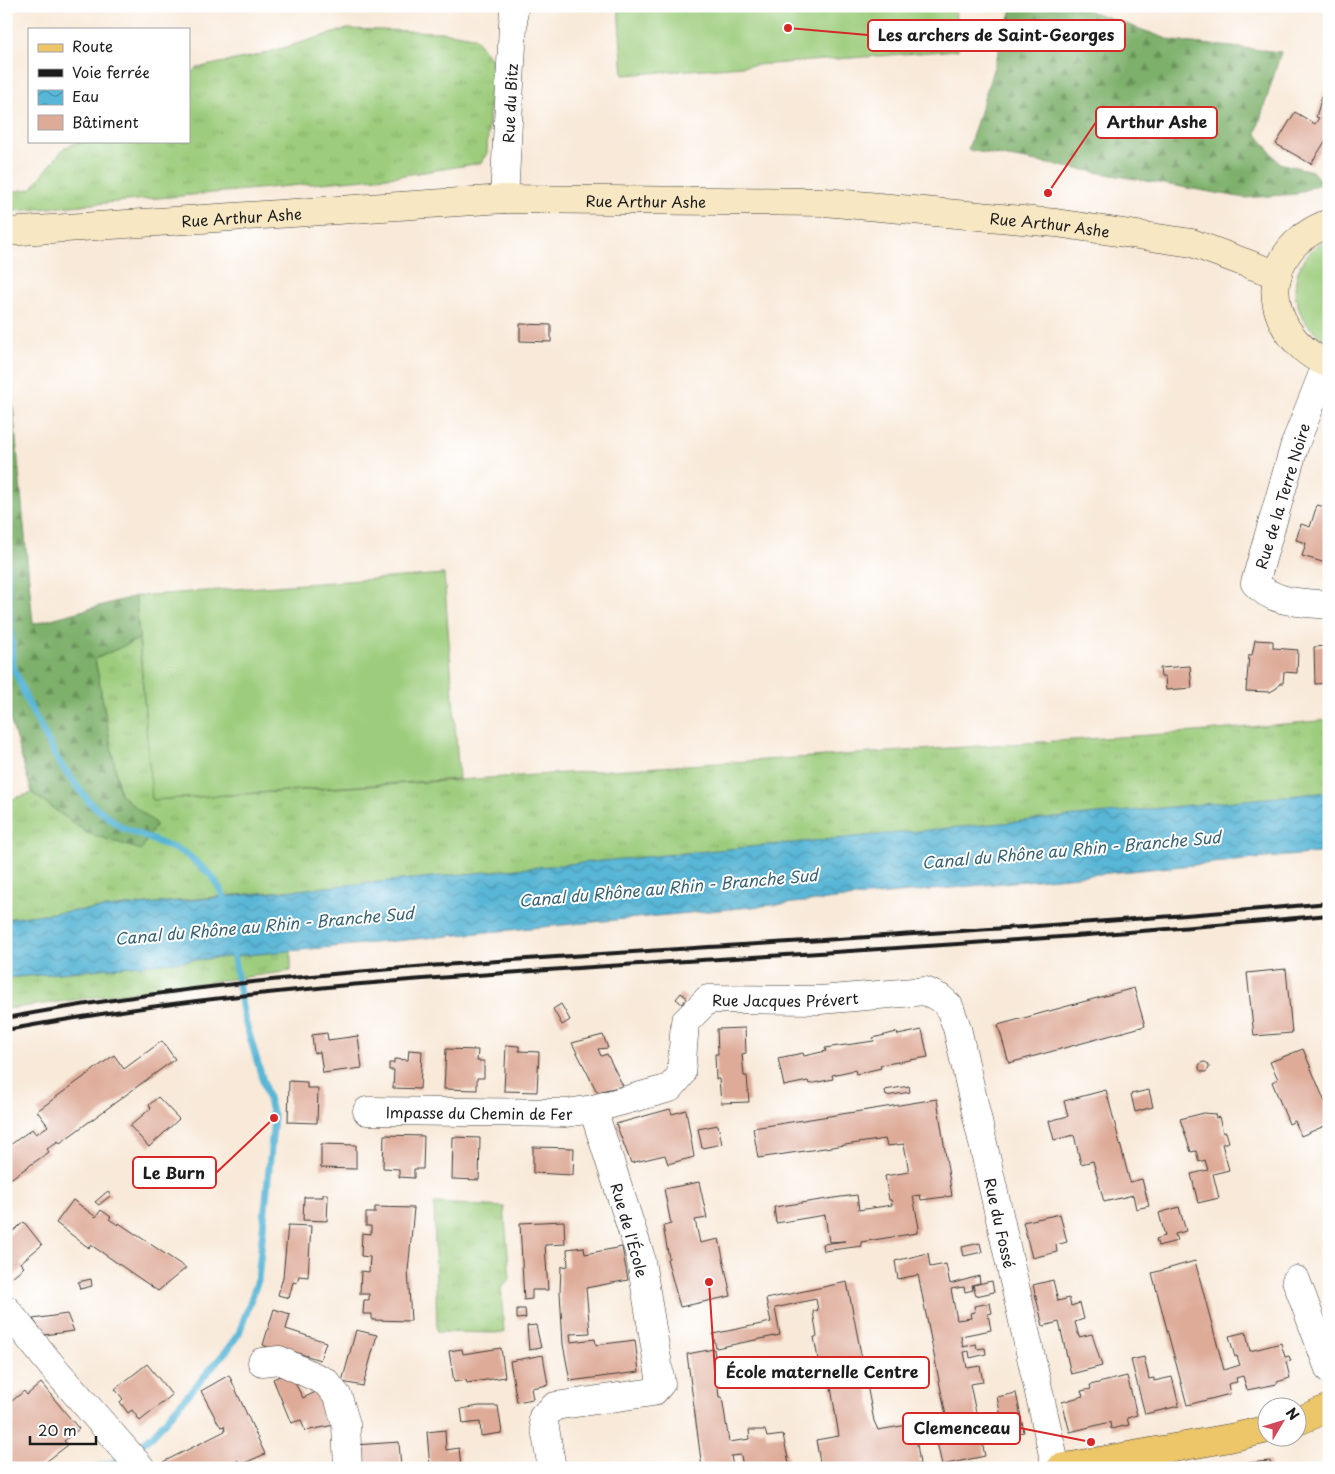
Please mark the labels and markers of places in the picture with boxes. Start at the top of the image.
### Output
callout: Les archers de Saint-Georges [868,20,1125,51]
callout: Arthur Ashe [1096,107,1217,138]
callout: Le Burn [133,1157,216,1188]
callout: École maternelle Centre [715,1357,929,1388]
callout: Clemenceau [903,1413,1020,1444]

